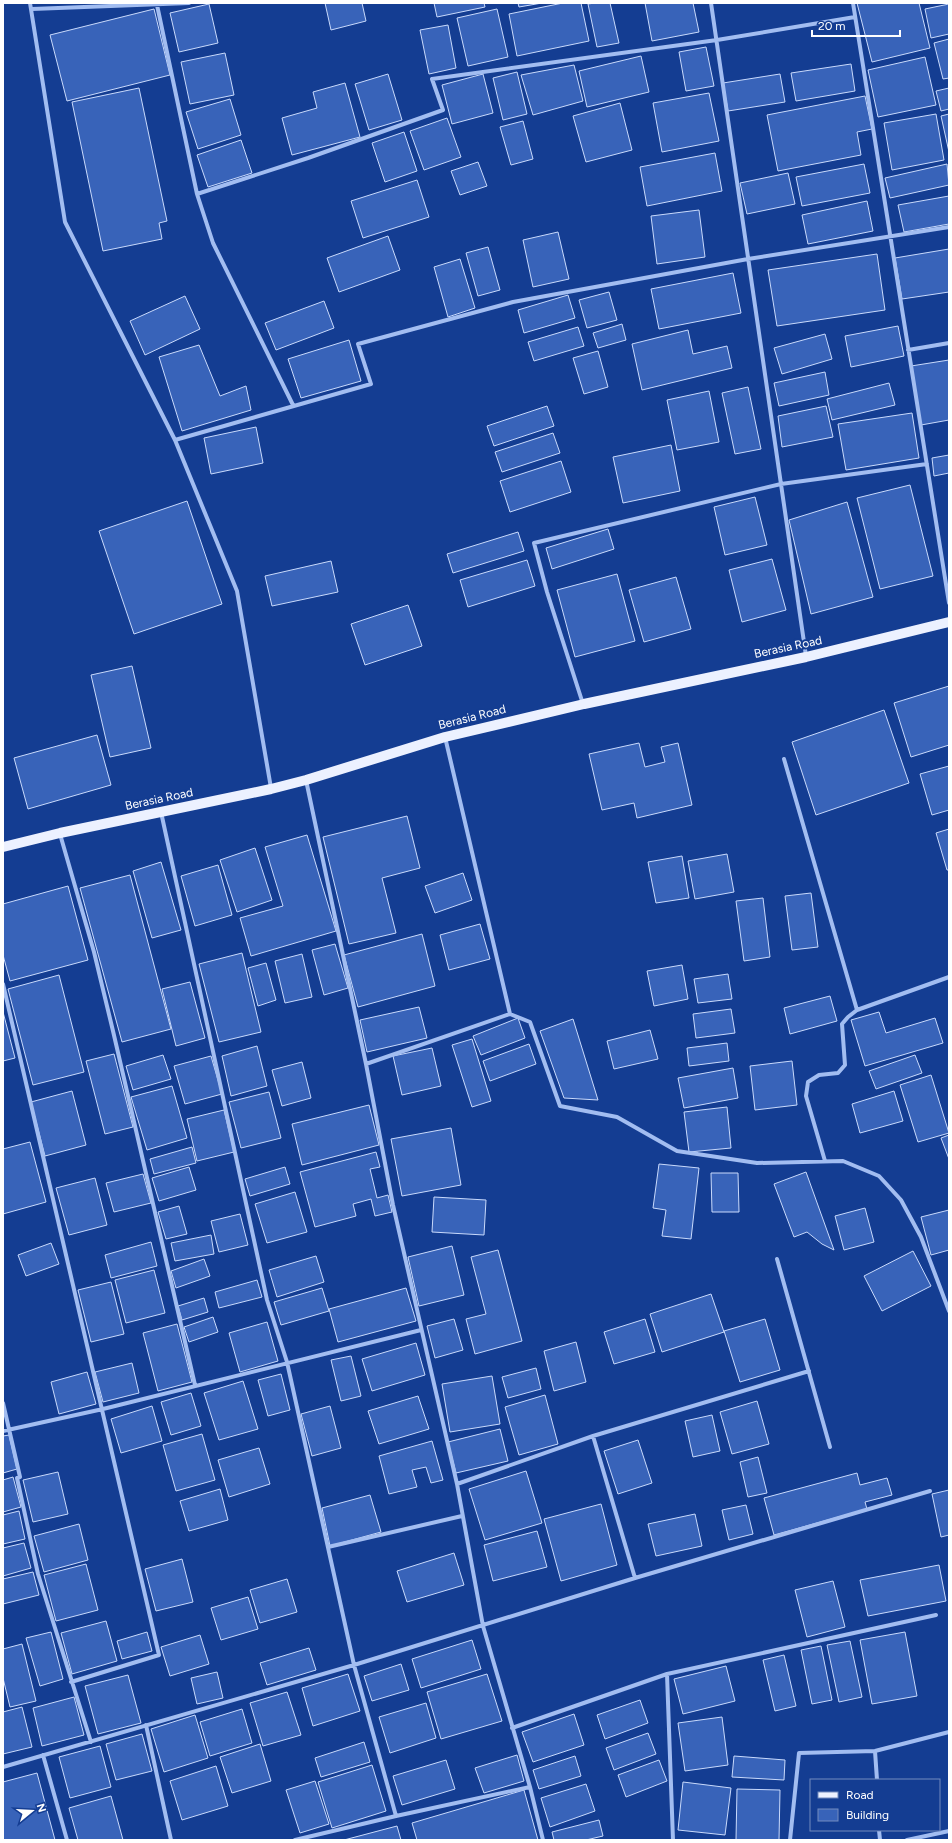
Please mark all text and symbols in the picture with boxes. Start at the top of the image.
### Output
scale bar [812,12,900,38]
text: 20 m [818,19,846,33]
street label: Berasia Road [753,633,823,661]
street label: Berasia Road [437,702,507,732]
street label: Berasia Road [124,785,194,813]
legend [810,1779,940,1831]
text: Road [846,1788,874,1802]
north arrow [12,1791,52,1831]
text: N [34,1802,49,1814]
text: Building [846,1808,889,1822]

